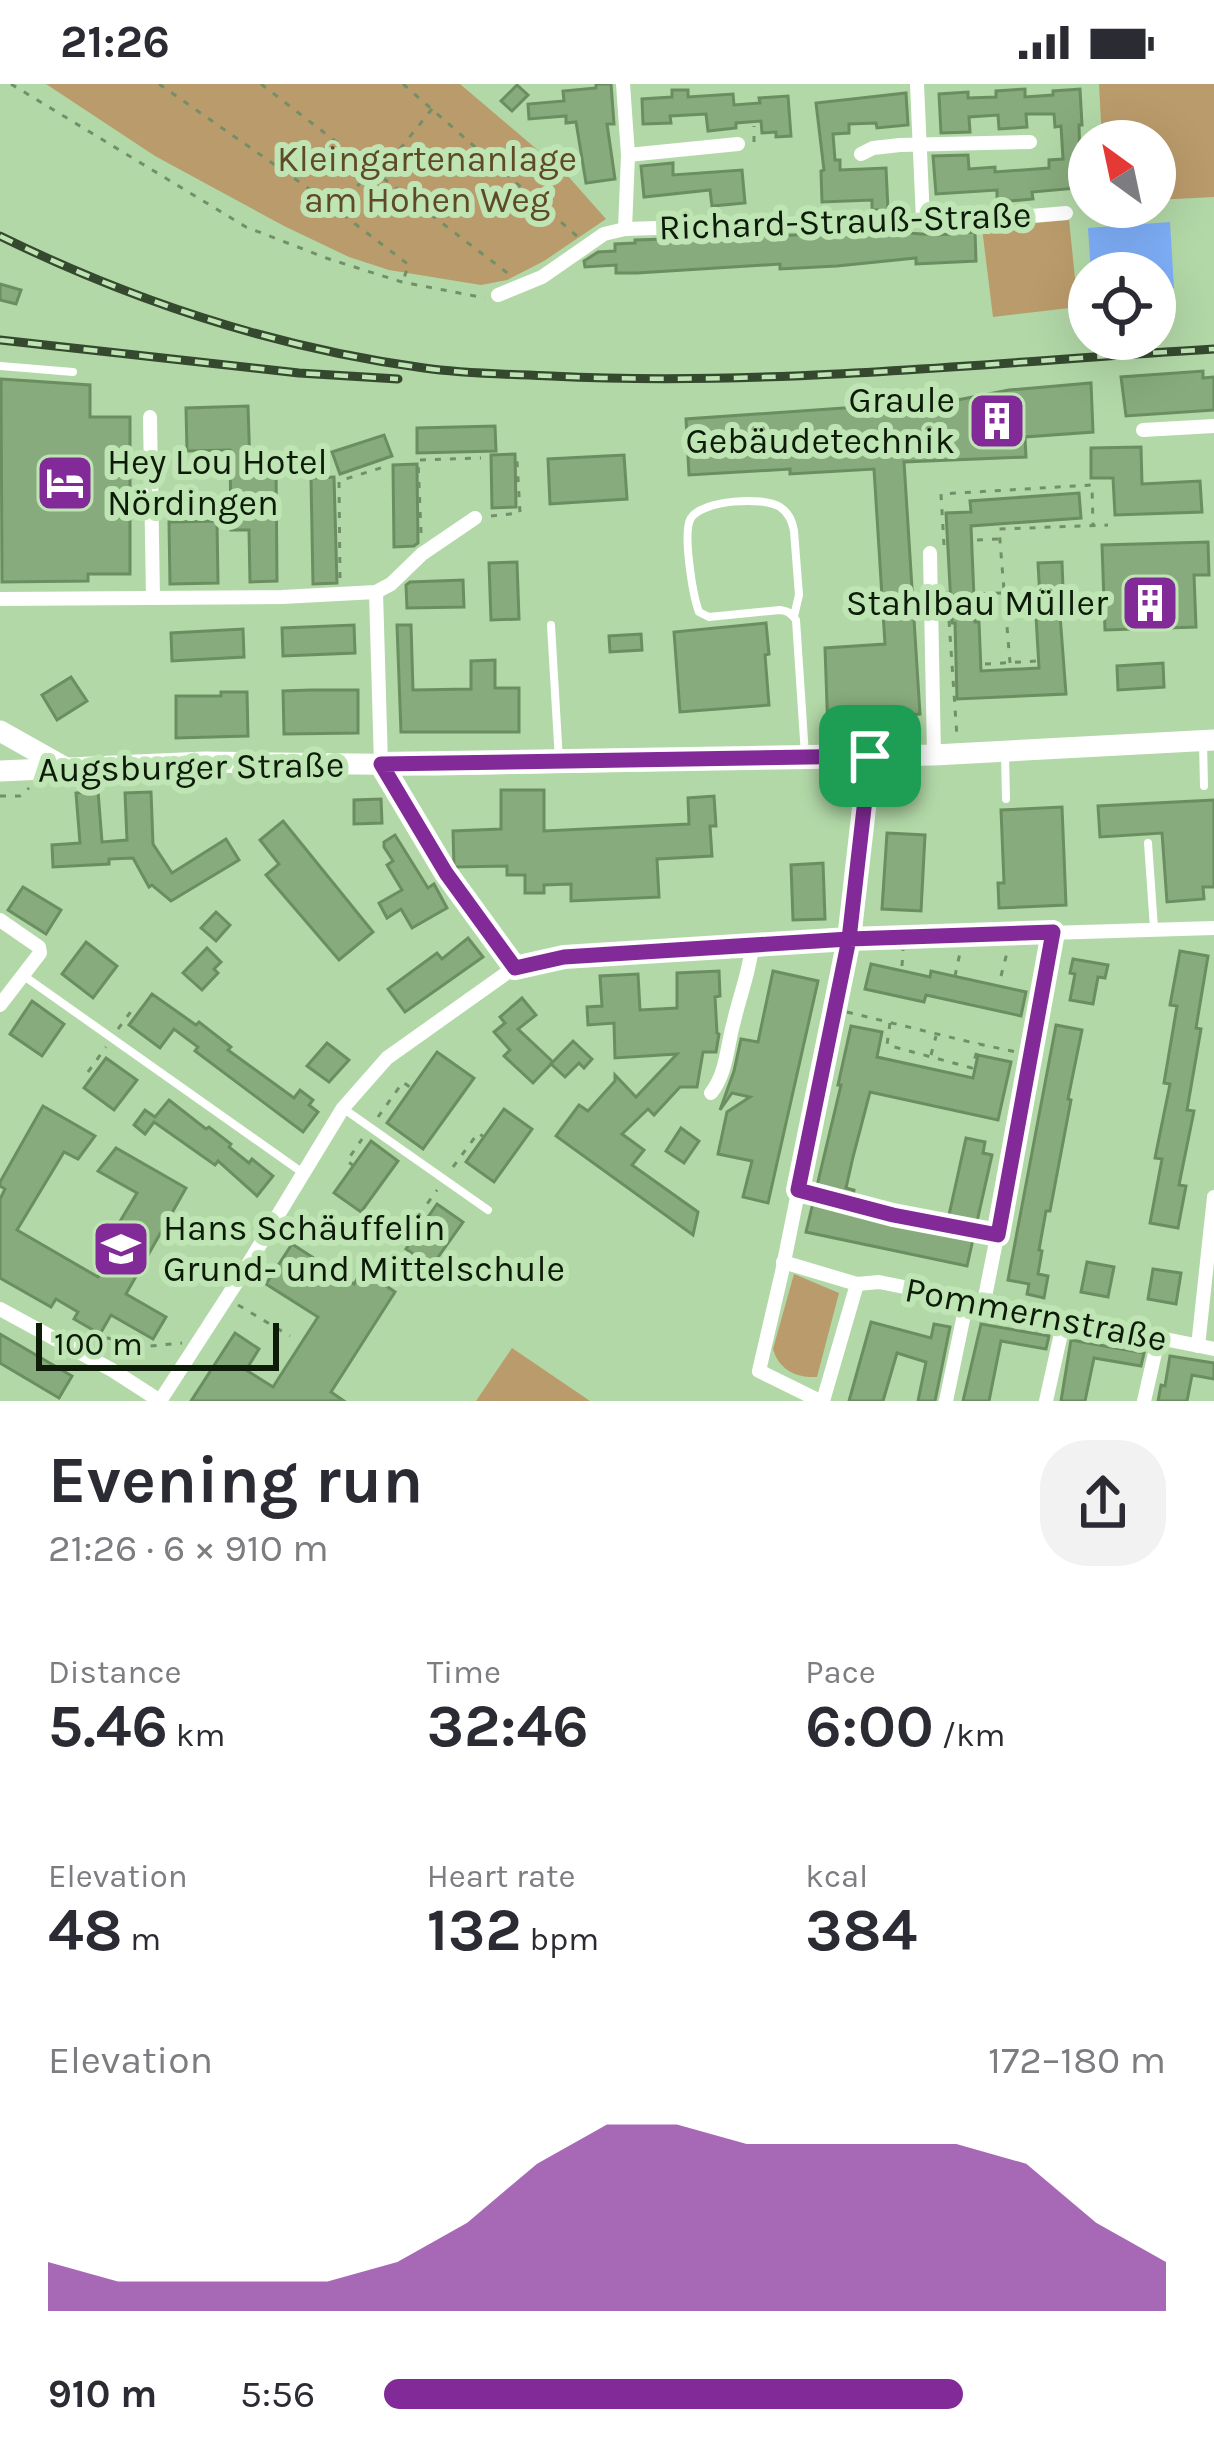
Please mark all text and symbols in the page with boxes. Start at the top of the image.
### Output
text: 21:26 [60,16,170,68]
north arrow [1068,120,1176,228]
map controls [1068,120,1176,360]
park label: Kleingartenanlage am Hohen Weg [277,138,577,221]
street label: Richard-Strauß-Straße [658,194,1032,248]
button: locate [1068,252,1176,360]
place label: Graule Gebäudetechnik [686,379,955,462]
building icon: Graule Gebäudetechnik [966,390,1028,452]
place label: Hey Lou Hotel Nördingen [107,441,328,524]
hotel icon: Hey Lou Hotel Nördingen [34,452,96,514]
building icon: Stahlbau Müller [1119,572,1181,634]
place label: Stahlbau Müller [846,582,1109,624]
pin [819,705,921,807]
icon: arrive [837,723,903,789]
street label: Augsburger Straße [37,743,345,791]
place label: Hans Schäuffelin Grund- und Mittelschule [163,1207,565,1290]
school or university icon: Hans Schäuffelin Grund- und Mittelschule [90,1218,152,1280]
street label: Pommernstraße [901,1268,1171,1360]
scale bar [36,1317,279,1370]
text: 100 m [54,1325,143,1363]
button: share [1040,1440,1166,1566]
text: Evening run [48,1441,423,1519]
text: 21:26 · 6 × 910 m [48,1525,329,1571]
text: Distance [48,1653,181,1691]
text: Time [427,1653,501,1691]
text: Pace [805,1653,876,1691]
text: 5.46 [48,1691,168,1761]
text: 32:46 [427,1691,589,1761]
text: 6:00 [805,1691,934,1761]
text: km [168,1716,225,1754]
text: /km [934,1716,1005,1754]
text: Elevation [48,1857,188,1895]
text: Heart rate [427,1857,575,1895]
text: kcal [805,1857,868,1895]
text: 48 [48,1895,123,1965]
text: 132 [427,1895,522,1965]
text: 384 [805,1895,917,1965]
text: m [123,1920,161,1958]
text: bpm [522,1920,599,1958]
text: Elevation [48,2037,213,2083]
text: 172–180 m [988,2037,1166,2083]
text: 910 m [48,2371,157,2417]
text: 5:56 [240,2371,315,2417]

